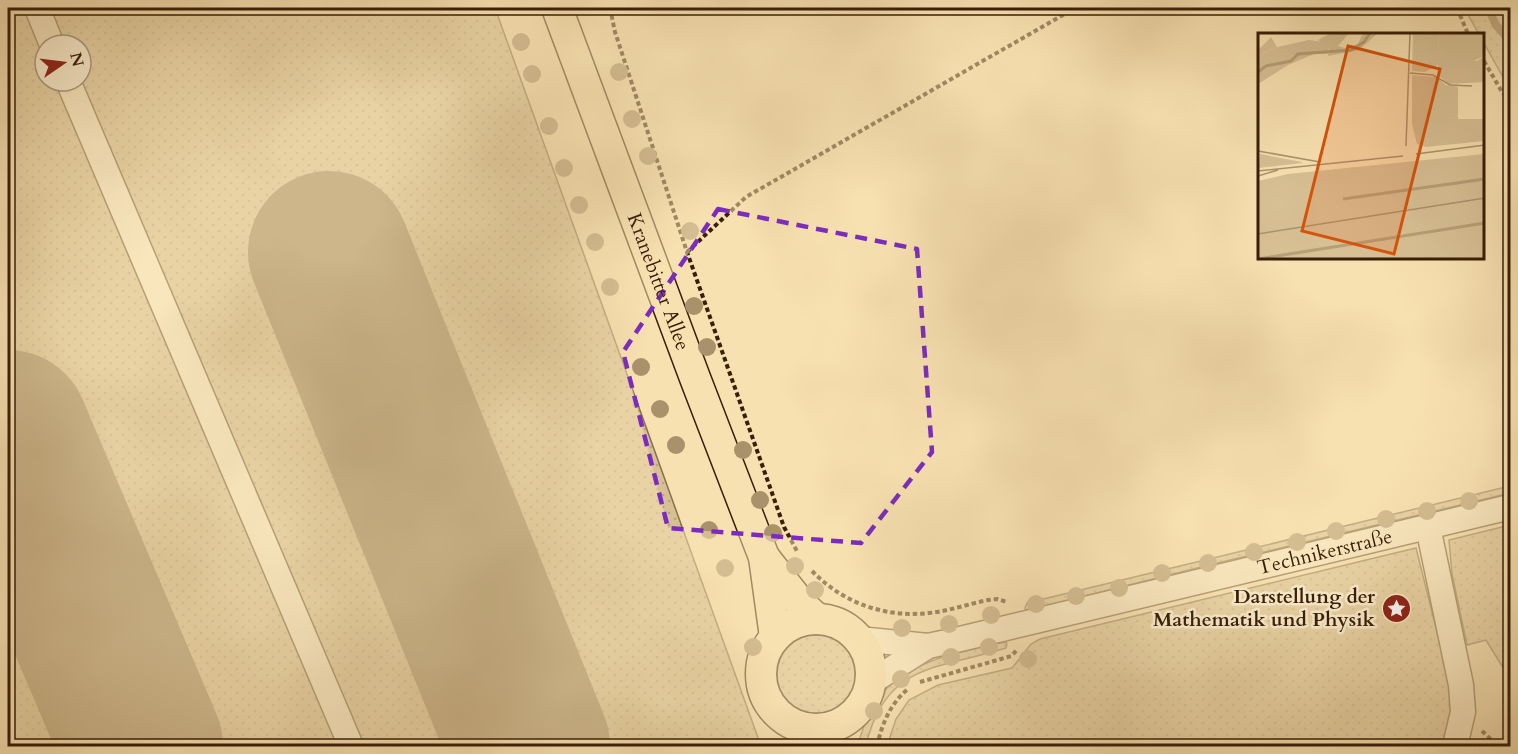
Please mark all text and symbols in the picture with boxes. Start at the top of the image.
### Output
north arrow [33,33,93,93]
inset map [1258,33,1485,260]
text: N [64,50,89,69]
street label: Kranebitter Allee [621,209,697,354]
street label: Technikerstraße [1254,522,1395,581]
place label: Darstellung der Mathematik und Physik [1153,583,1376,633]
place icon: Darstellung der Mathematik und Physik [1380,592,1412,624]

